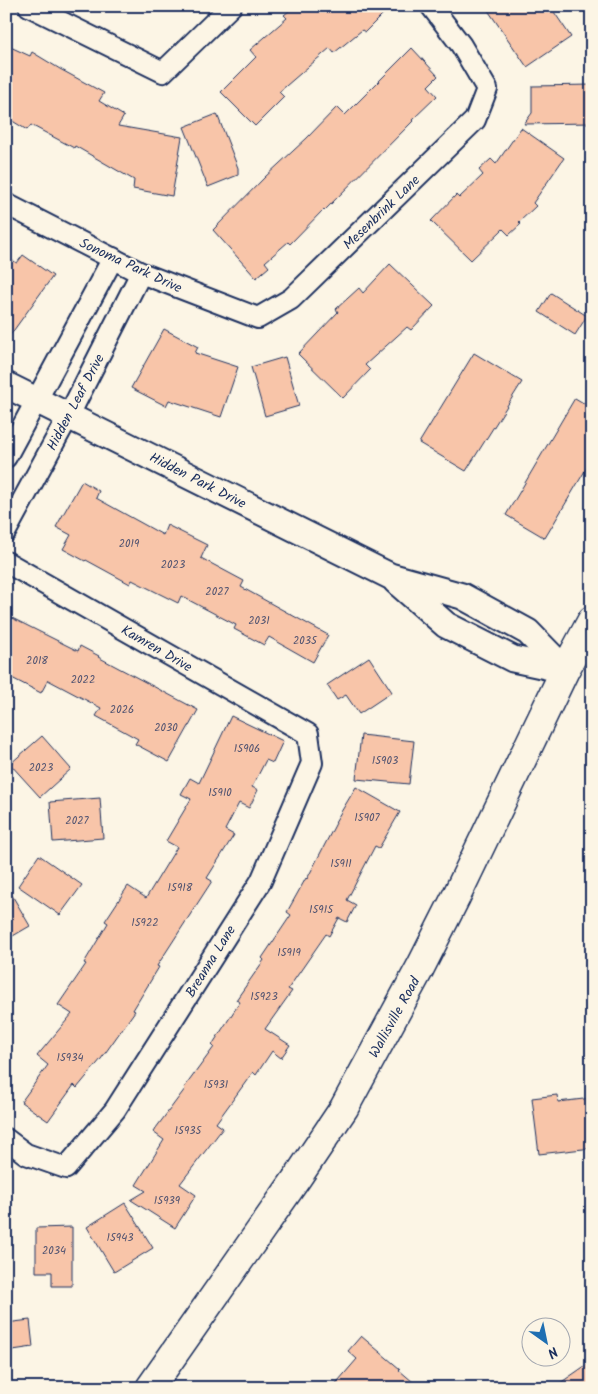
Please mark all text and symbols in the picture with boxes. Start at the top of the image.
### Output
street label: Mesenbrink Lane [338,170,426,255]
street label: Sonoma Park Drive [76,232,186,300]
street label: Hidden Leaf Drive [41,350,111,455]
street label: Hidden Park Drive [145,447,250,515]
house number: 2019 [119,535,140,553]
house number: 2023 [161,556,185,574]
house number: 2027 [205,583,230,601]
house number: 2031 [248,612,270,630]
street label: Kamren Drive [117,620,197,679]
house number: 2035 [293,632,318,650]
house number: 2018 [26,652,48,670]
house number: 2022 [71,671,95,689]
house number: 2026 [110,701,134,719]
house number: 2030 [154,719,178,737]
house number: 15906 [234,740,260,758]
house number: 15903 [372,752,398,770]
house number: 2023 [29,759,53,777]
house number: 15910 [208,784,232,802]
house number: 15907 [354,809,381,827]
house number: 2027 [65,812,90,830]
house number: 15911 [330,855,352,873]
house number: 15918 [168,879,193,897]
house number: 15915 [309,901,334,919]
house number: 15922 [131,914,159,932]
street label: Breanna Lane [180,921,242,1002]
house number: 15919 [277,944,301,962]
street label: Wallisville Road [363,972,427,1062]
house number: 15923 [250,988,278,1006]
house number: 15934 [56,1049,84,1067]
house number: 15931 [204,1076,228,1094]
house number: 15935 [175,1122,203,1140]
house number: 15939 [154,1192,181,1210]
house number: 15943 [106,1229,134,1247]
house number: 2034 [42,1242,66,1260]
north arrow [520,1316,570,1366]
text: N [543,1340,562,1364]

